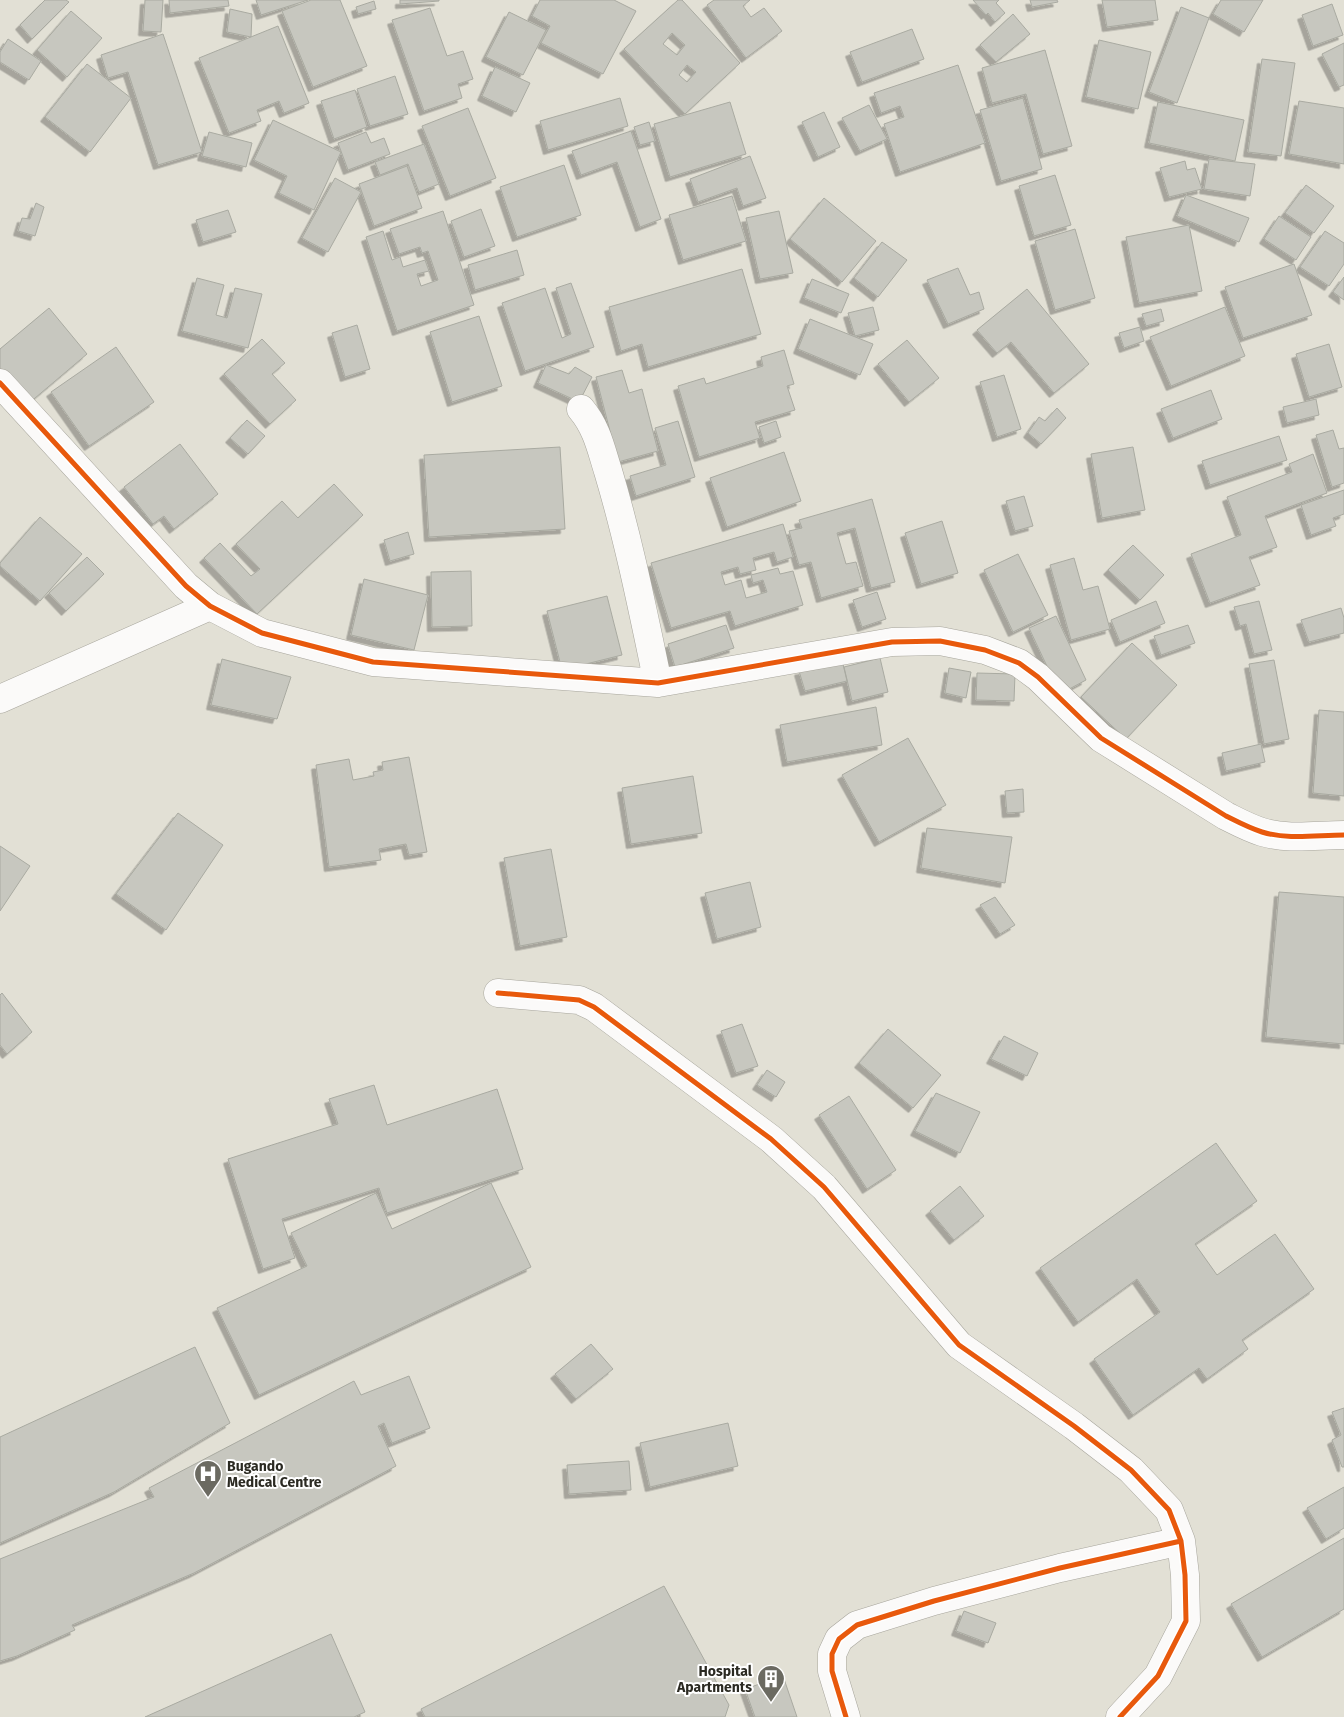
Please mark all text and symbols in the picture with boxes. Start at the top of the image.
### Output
place label: Bugando Medical Centre [227,1458,322,1491]
hospital icon: Bugando Medical Centre [193,1459,223,1498]
place label: Hospital Apartments [676,1663,753,1696]
building icon: Hospital Apartments [756,1664,786,1703]

